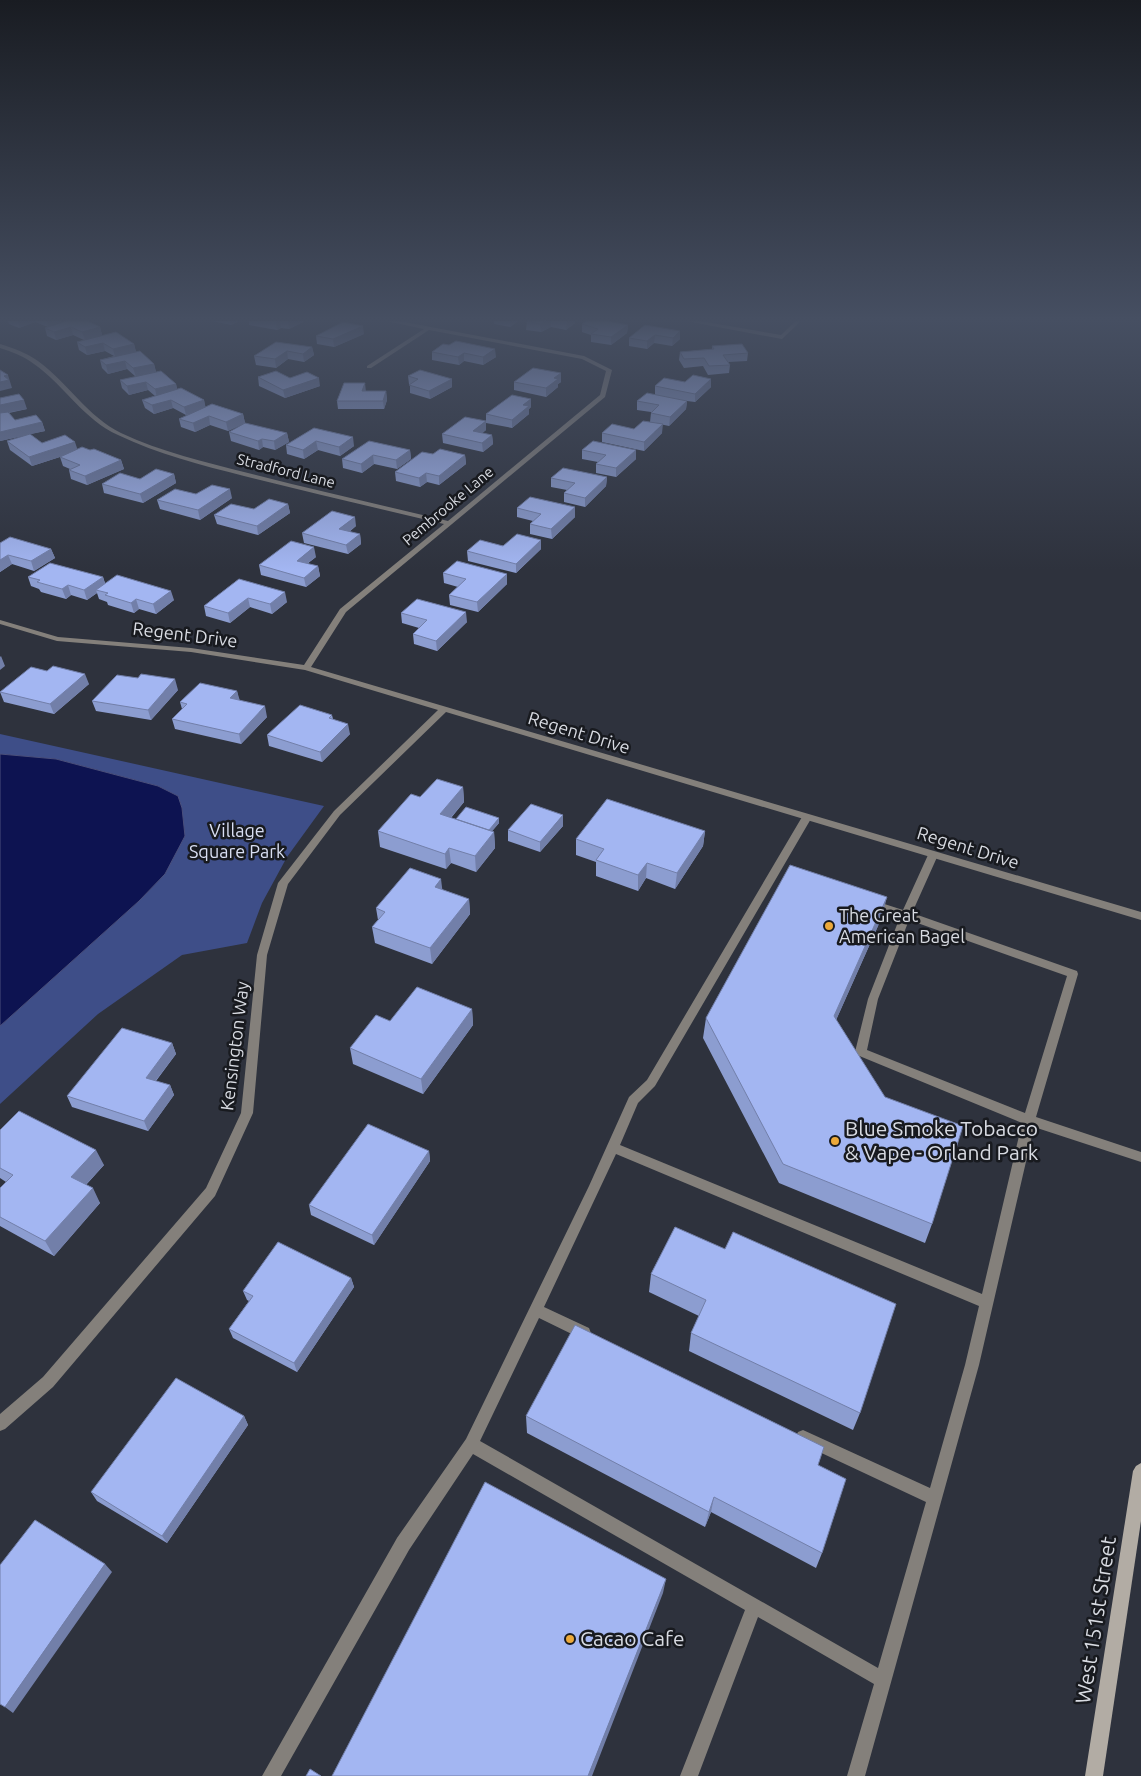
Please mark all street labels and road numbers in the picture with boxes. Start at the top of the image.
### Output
street label: Stradford Lane [235,450,337,491]
street label: Pembrooke Lane [399,463,496,548]
street label: Regent Drive [132,618,239,650]
street label: Regent Drive [526,707,633,757]
street label: Regent Drive [915,822,1022,872]
street label: Kensington Way [216,980,252,1112]
street label: West 151st Street [1070,1534,1120,1705]

